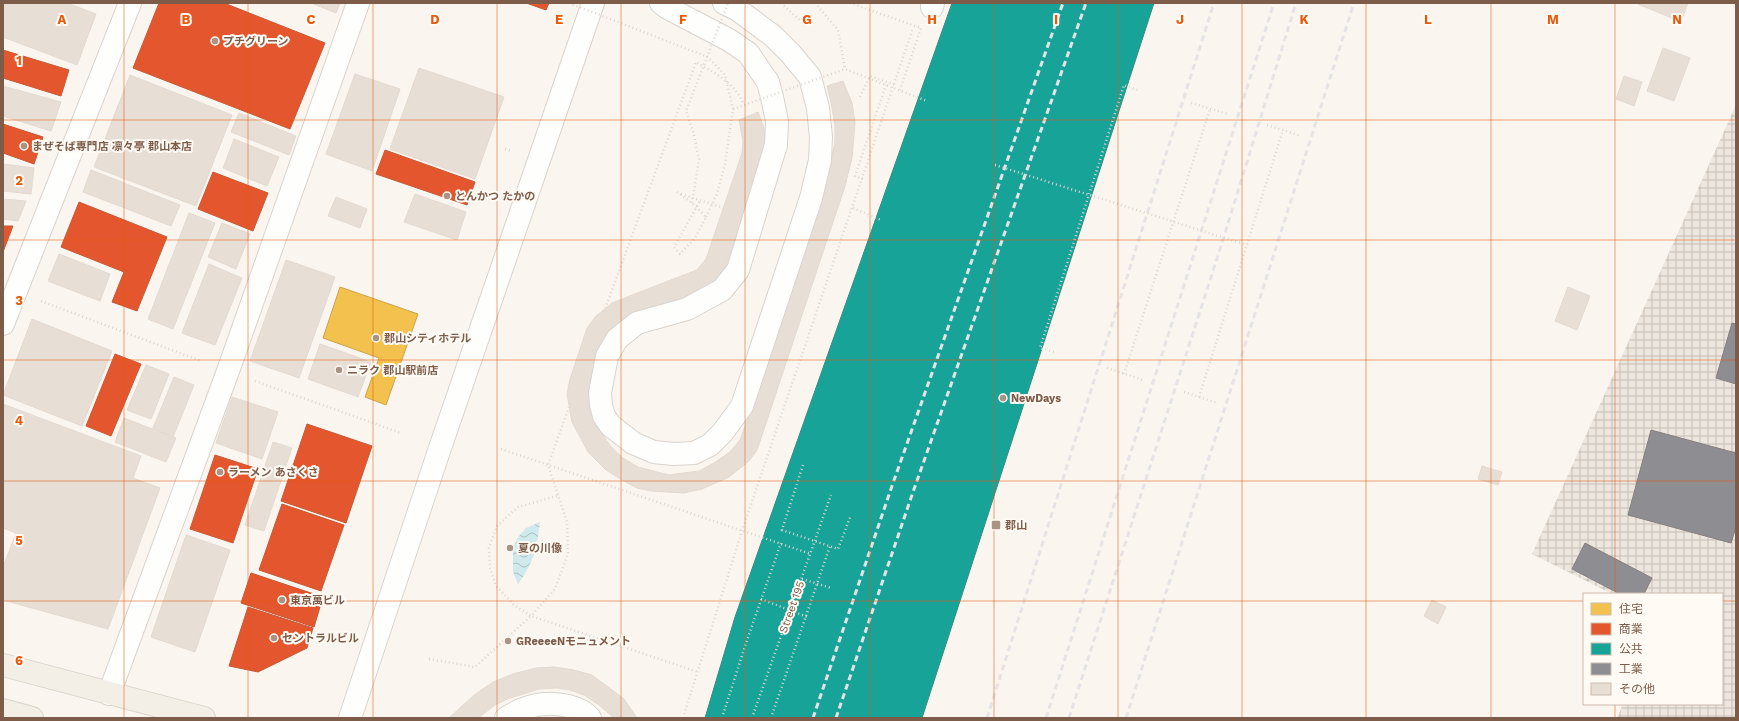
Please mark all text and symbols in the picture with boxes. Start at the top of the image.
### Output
text: A [58,12,67,27]
text: B [182,12,191,27]
text: C [307,12,316,27]
text: D [430,12,440,27]
text: E [555,12,563,27]
text: F [679,12,687,27]
text: G [802,12,812,27]
text: H [927,12,937,27]
text: I [1054,12,1058,27]
text: J [1176,12,1184,27]
text: K [1299,12,1309,27]
text: L [1424,12,1432,27]
text: M [1547,12,1559,27]
text: N [1672,12,1682,27]
place label: プチグリーン [223,35,288,48]
marker: プチグリーン [210,36,220,46]
text: 1 [16,53,22,68]
place label: まぜそば専門店 凛々亭 郡山本店 [32,140,192,153]
marker: まぜそば専門店 凛々亭 郡山本店 [19,141,29,151]
text: 2 [15,173,23,188]
place label: とんかつ たかの [455,190,535,203]
marker: とんかつ たかの [442,191,452,201]
text: 3 [15,293,23,308]
place label: 郡山シティホテル [384,332,471,345]
marker: 郡山シティホテル [371,333,381,343]
place label: ニラク 郡山駅前店 [347,364,438,377]
marker: ニラク 郡山駅前店 [334,365,344,375]
place label: NewDays [1011,392,1061,405]
marker: NewDays [998,393,1008,403]
text: 4 [15,413,24,428]
place label: ラーメン あさくさ [228,466,319,479]
marker: ラーメン あさくさ [215,467,225,477]
marker: 郡山 [990,519,1002,531]
place label: 郡山 [1005,519,1027,532]
text: 5 [15,533,23,548]
place label: 夏の川像 [518,542,562,555]
marker: 夏の川像 [505,543,515,553]
street label: Street 195 [777,579,807,635]
legend [1583,593,1723,705]
place label: 東京萬ビル [290,594,345,607]
marker: 東京萬ビル [277,595,287,605]
text: 住宅 [1619,602,1643,616]
text: 商業 [1619,622,1643,636]
place label: セントラルビル [282,632,359,645]
marker: セントラルビル [269,633,279,643]
place label: GReeeeNモニュメント [516,635,631,648]
marker: GReeeeNモニュメント [503,636,513,646]
text: 公共 [1619,642,1643,656]
text: 6 [15,653,23,668]
text: 工業 [1619,662,1643,676]
text: その他 [1619,682,1655,696]

